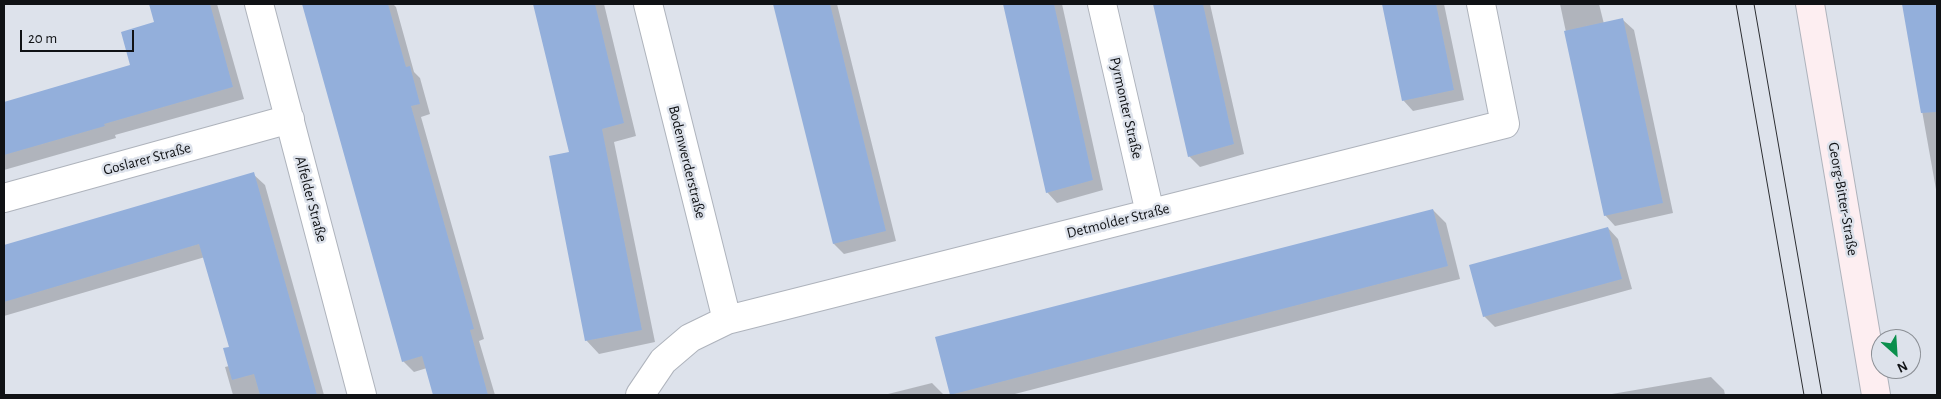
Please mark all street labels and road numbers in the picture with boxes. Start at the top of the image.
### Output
street label: Pyrmonter Straße [1106,56,1146,160]
street label: Bodenwerderstraße [664,104,710,220]
street label: Goslarer Straße [101,139,193,179]
street label: Georg-Bitter-Straße [1824,141,1862,257]
street label: Alfelder Straße [291,154,331,244]
street label: Detmolder Straße [1065,200,1171,242]

